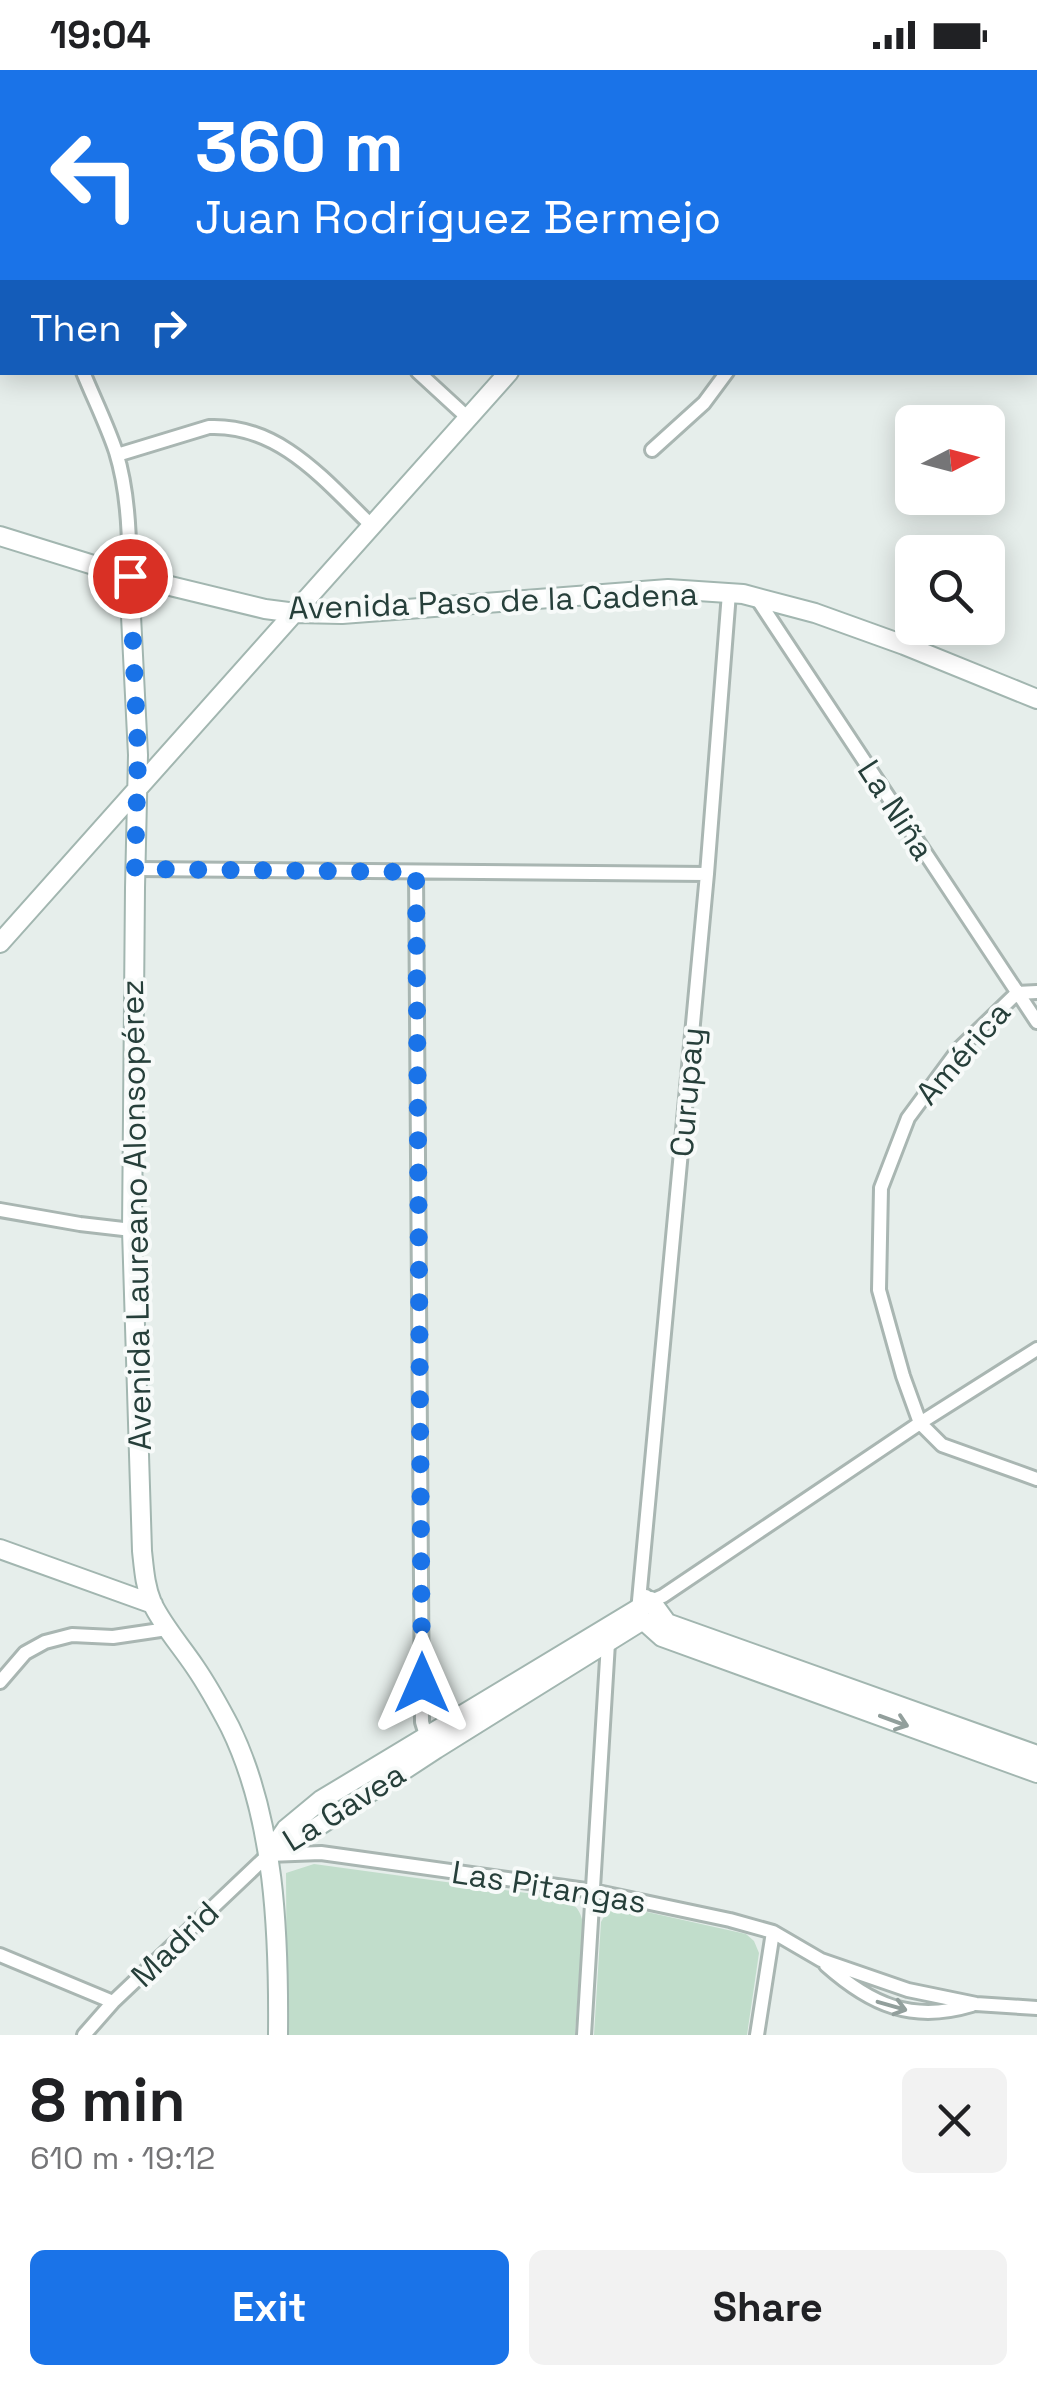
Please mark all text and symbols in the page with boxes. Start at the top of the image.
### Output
text: 19:04 [50,11,151,59]
text: 360 m [195,102,404,191]
icon: left [30,110,160,240]
text: Juan Rodríguez Bermejo [195,189,721,246]
icon: right [141,300,196,355]
text: Then [30,304,121,352]
north arrow [895,405,1005,515]
map controls [895,405,1005,645]
pin [88,534,173,619]
button: search [895,535,1005,645]
icon: arrive [103,549,158,604]
street label: Avenida Paso de la Cadena [287,574,699,628]
street label: La Niña [849,752,943,868]
street label: Avenida Laureano Alonsopérez [112,979,160,1451]
street label: América [907,993,1019,1113]
street label: Curupay [661,1026,713,1158]
position arrow [370,1631,474,1735]
one-way arrow [878,1713,909,1731]
street label: La Gavea [275,1754,413,1860]
street label: Las Pitangas [449,1852,649,1922]
street label: Madrid [123,1893,227,1995]
one-way arrow [876,1998,907,2016]
text: 8 min [30,2062,185,2139]
button: close [902,2068,1007,2173]
text: 610 m · 19:12 [30,2138,215,2178]
button: Exit [30,2250,509,2365]
button: Share [529,2250,1007,2365]

